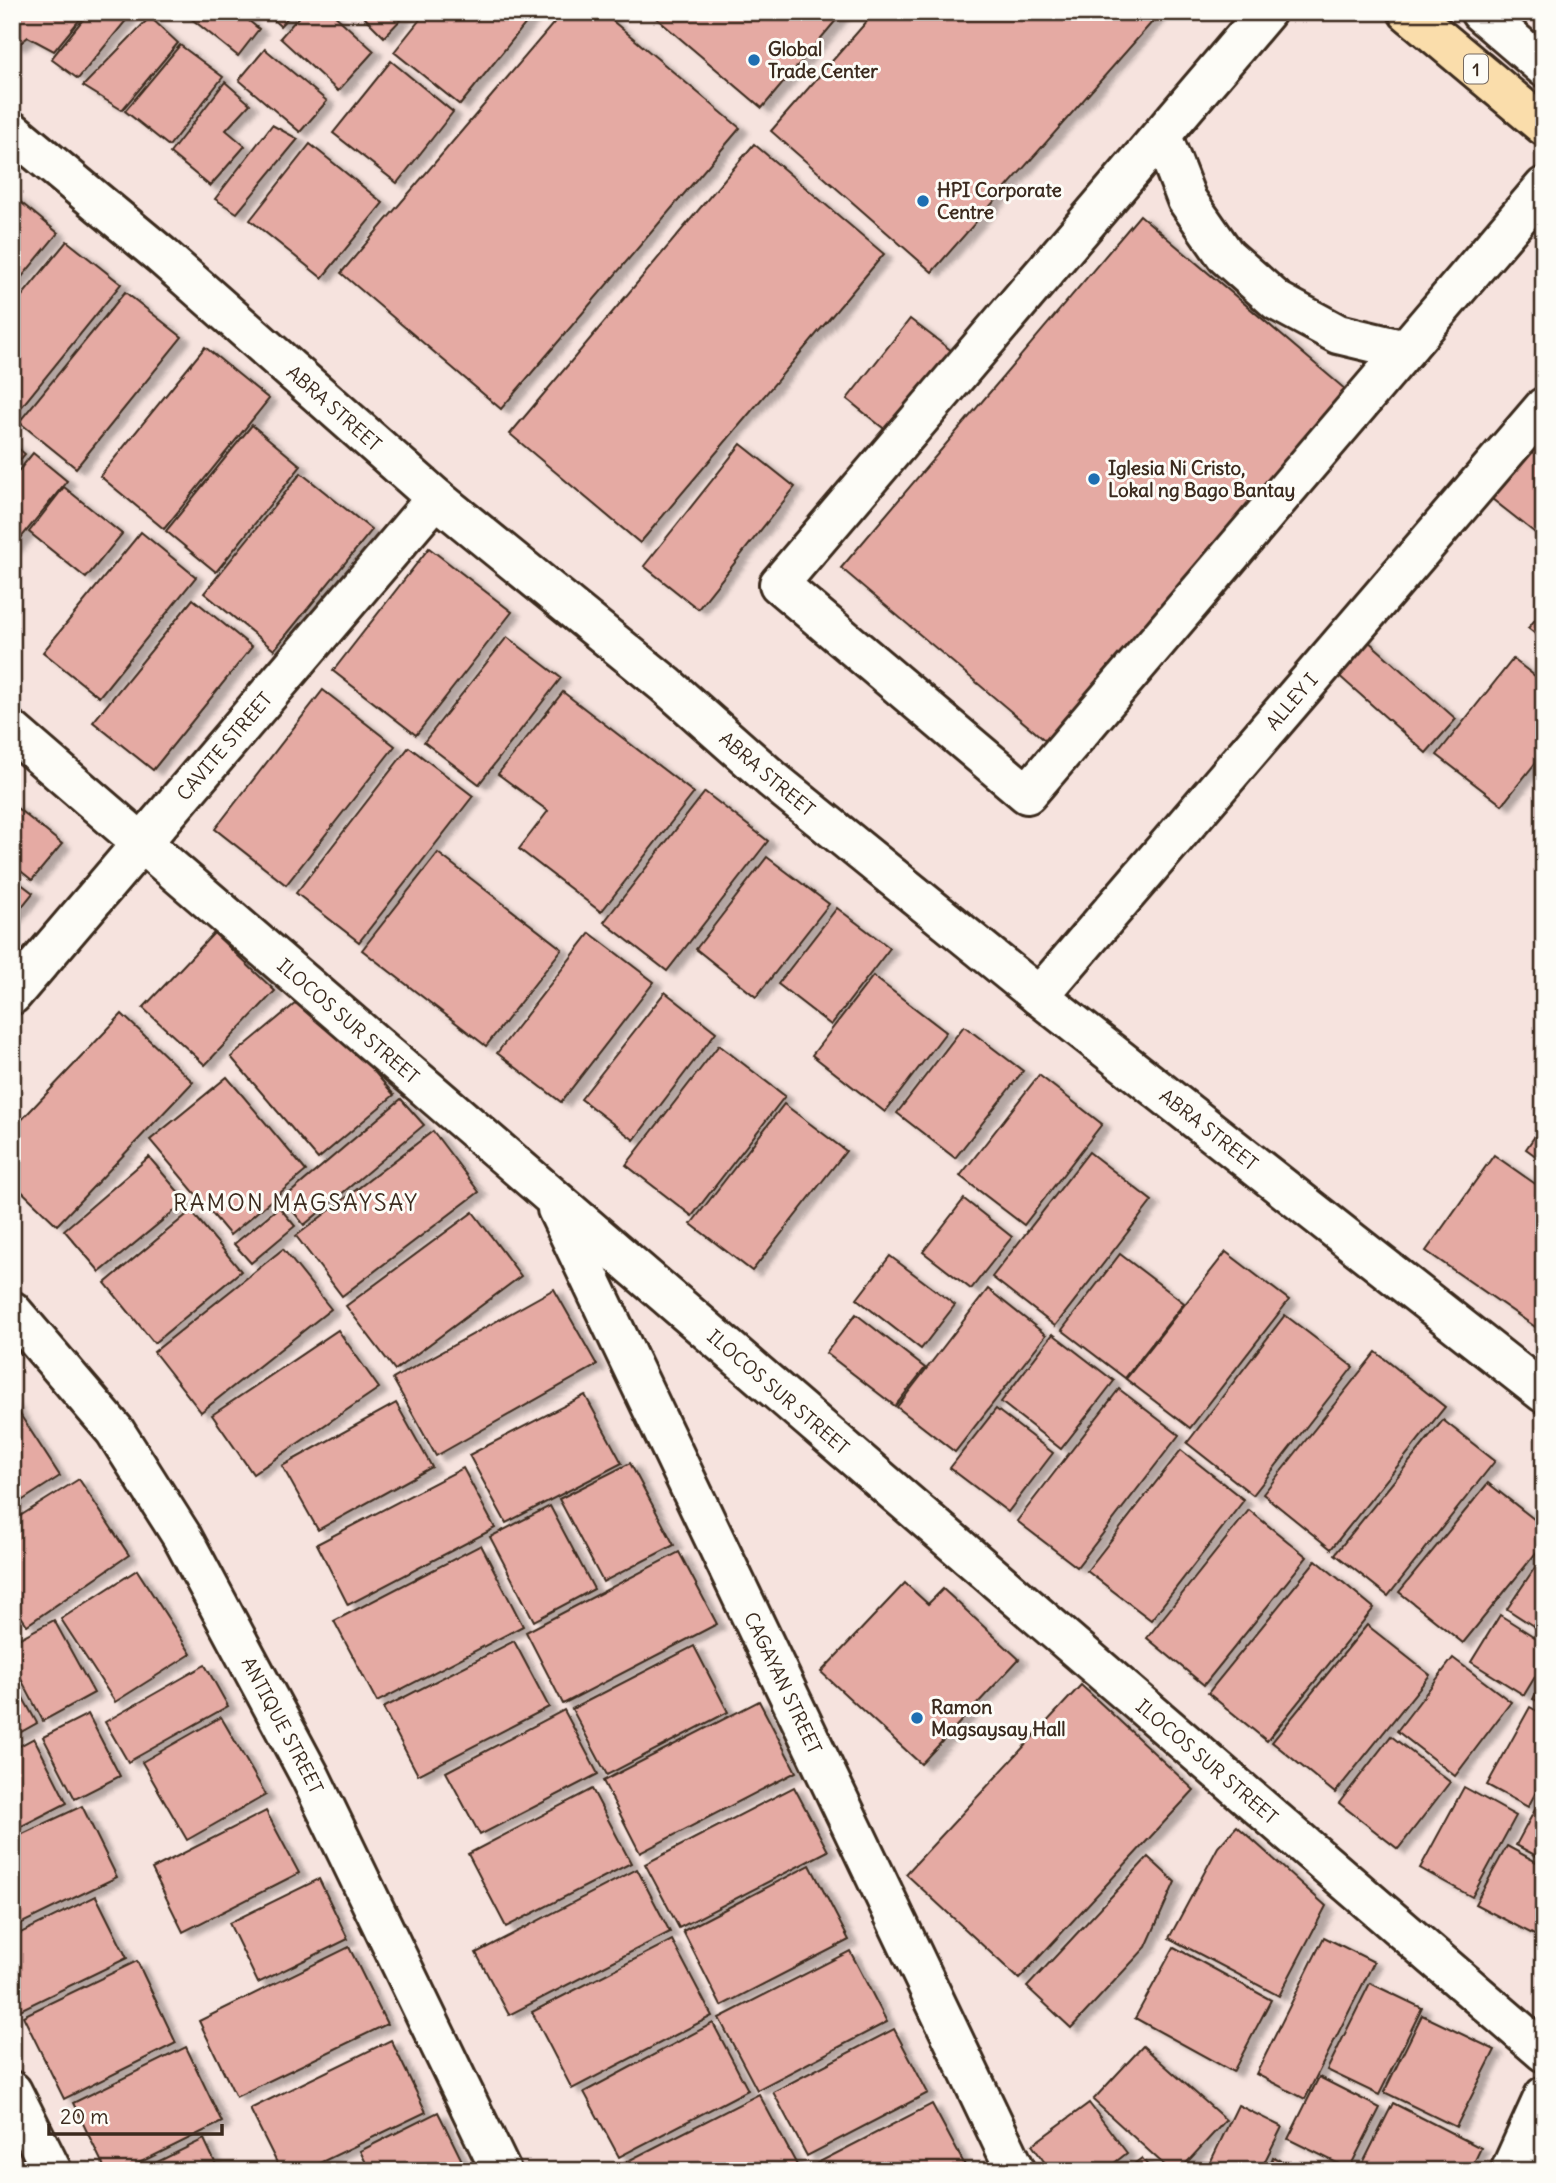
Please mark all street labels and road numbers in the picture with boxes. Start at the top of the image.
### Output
road number: 1 [1464,55,1488,84]
street label: ABRA STREET [282,360,387,456]
street label: ALLEY I [1260,668,1323,735]
street label: CAVITE STREET [171,687,277,805]
street label: ABRA STREET [715,726,820,821]
street label: ILOCOS SUR STREET [272,953,424,1089]
street label: ABRA STREET [1155,1084,1263,1176]
street label: ILOCOS SUR STREET [703,1324,854,1460]
street label: CAGAYAN STREET [739,1608,827,1758]
street label: ANTIQUE STREET [237,1653,329,1797]
street label: ILOCOS SUR STREET [1131,1694,1283,1829]

